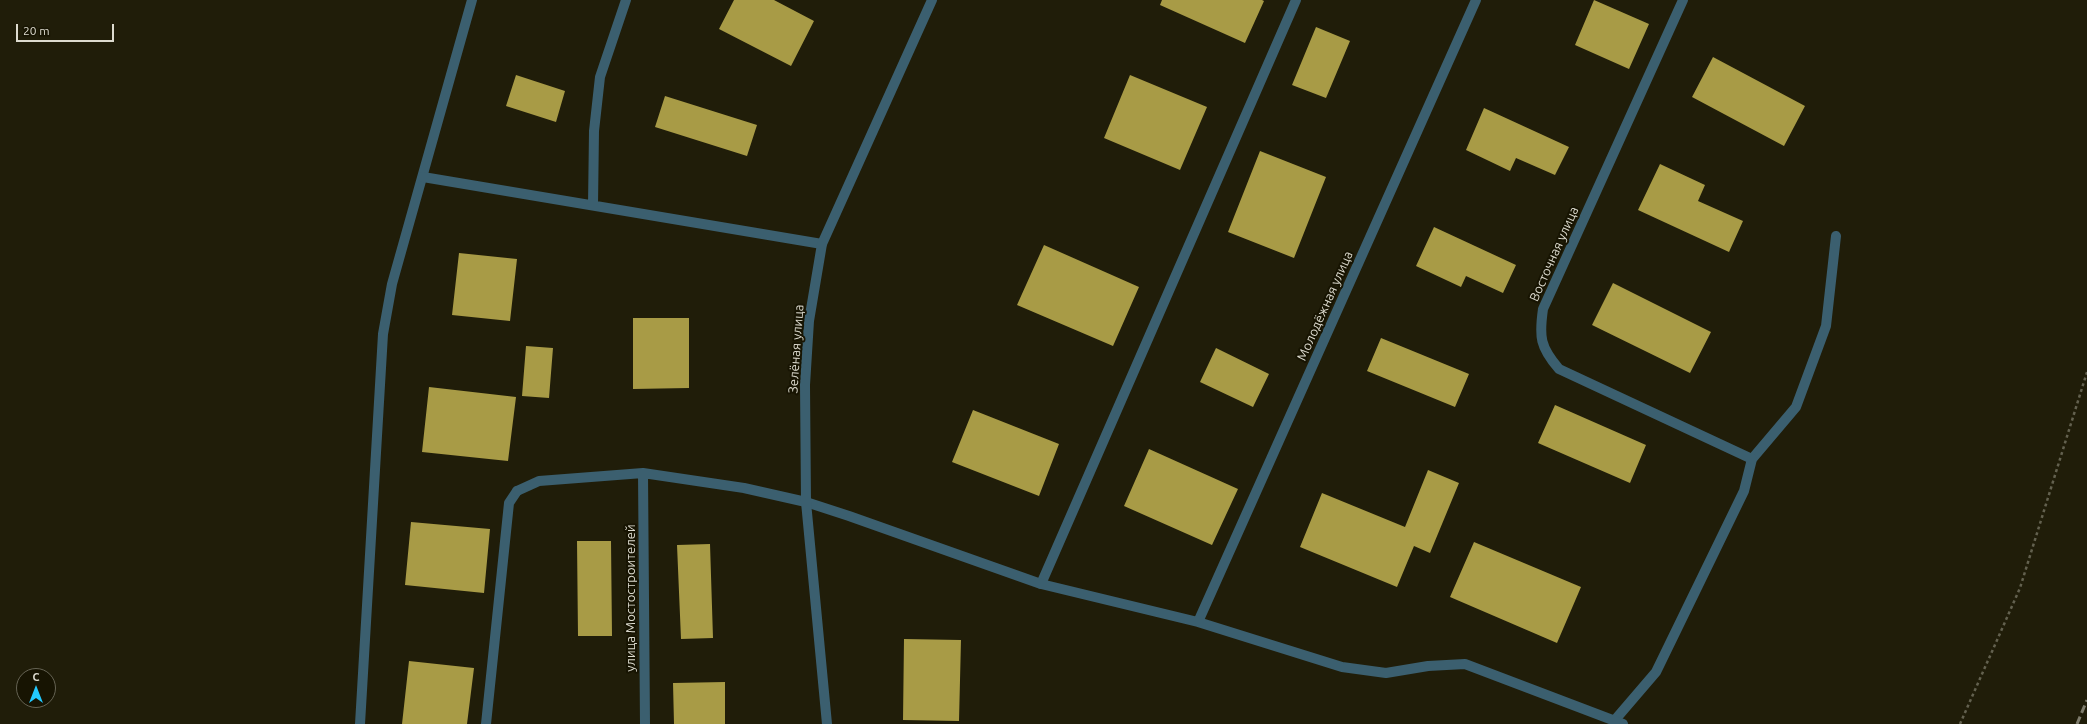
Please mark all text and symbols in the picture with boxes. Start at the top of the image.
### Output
scale bar [18,16,116,42]
text: 20 m [23,24,50,37]
street label: Восточная улица [1526,204,1582,304]
street label: Молодёжная улица [1294,249,1356,363]
street label: Зелёная улица [785,304,807,394]
street label: улица Мостостроителей [623,524,639,672]
north arrow [16,668,56,708]
text: С [32,671,40,683]

